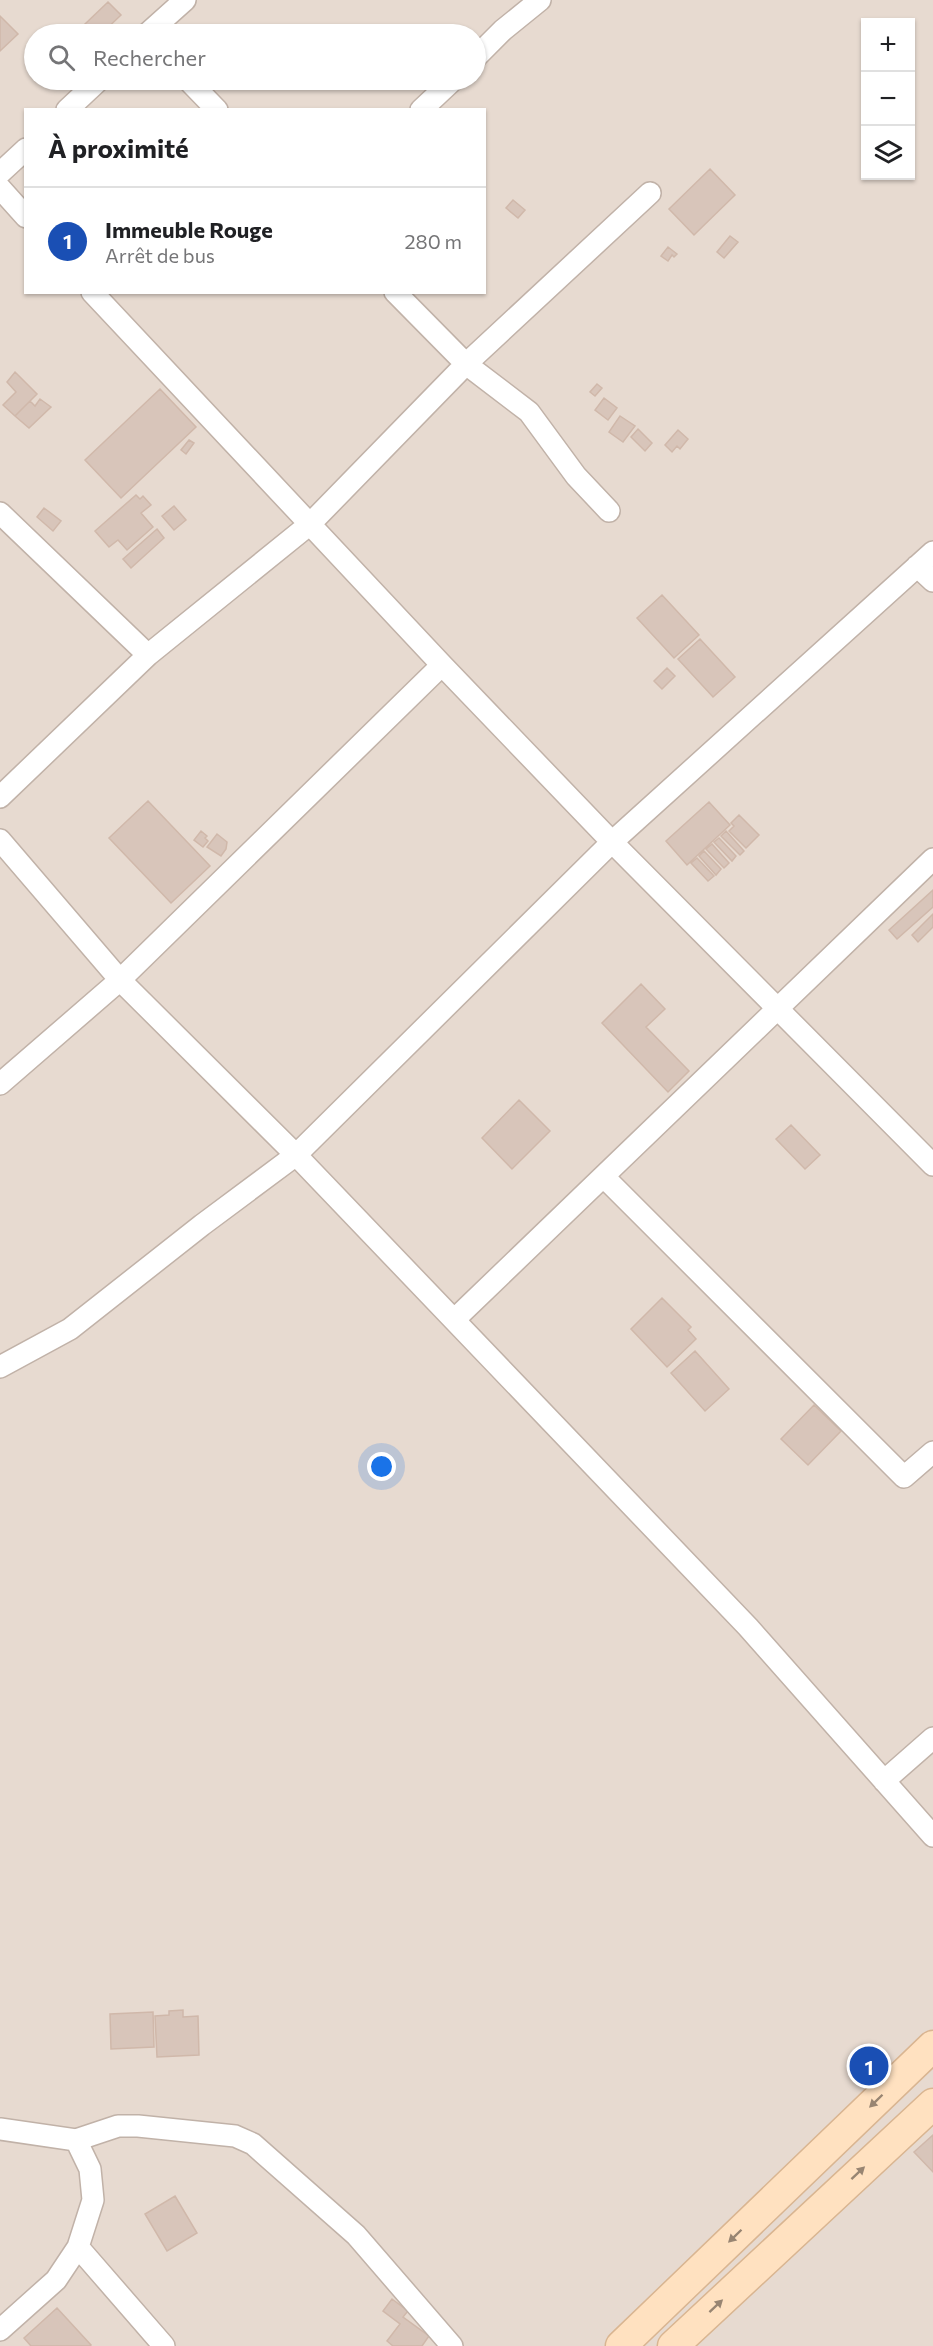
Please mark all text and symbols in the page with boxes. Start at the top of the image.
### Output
map controls [861,18,915,180]
button: + [861,18,915,72]
search box [24,24,486,90]
icon: search [45,41,78,74]
text: Rechercher [93,44,206,71]
button: − [861,72,915,126]
button: layers [861,126,915,180]
text: À proximité [48,132,189,163]
text: Immeuble Rouge [105,216,273,243]
text: 1 [63,229,72,253]
text: 280 m [404,229,462,253]
text: Arrêt de bus [105,243,215,267]
your location [367,1452,396,1481]
pin: 1 [850,2044,888,2088]
one-way arrow [869,2094,883,2108]
one-way arrow [851,2166,866,2180]
one-way arrow [729,2229,743,2243]
one-way arrow [708,2299,723,2313]

